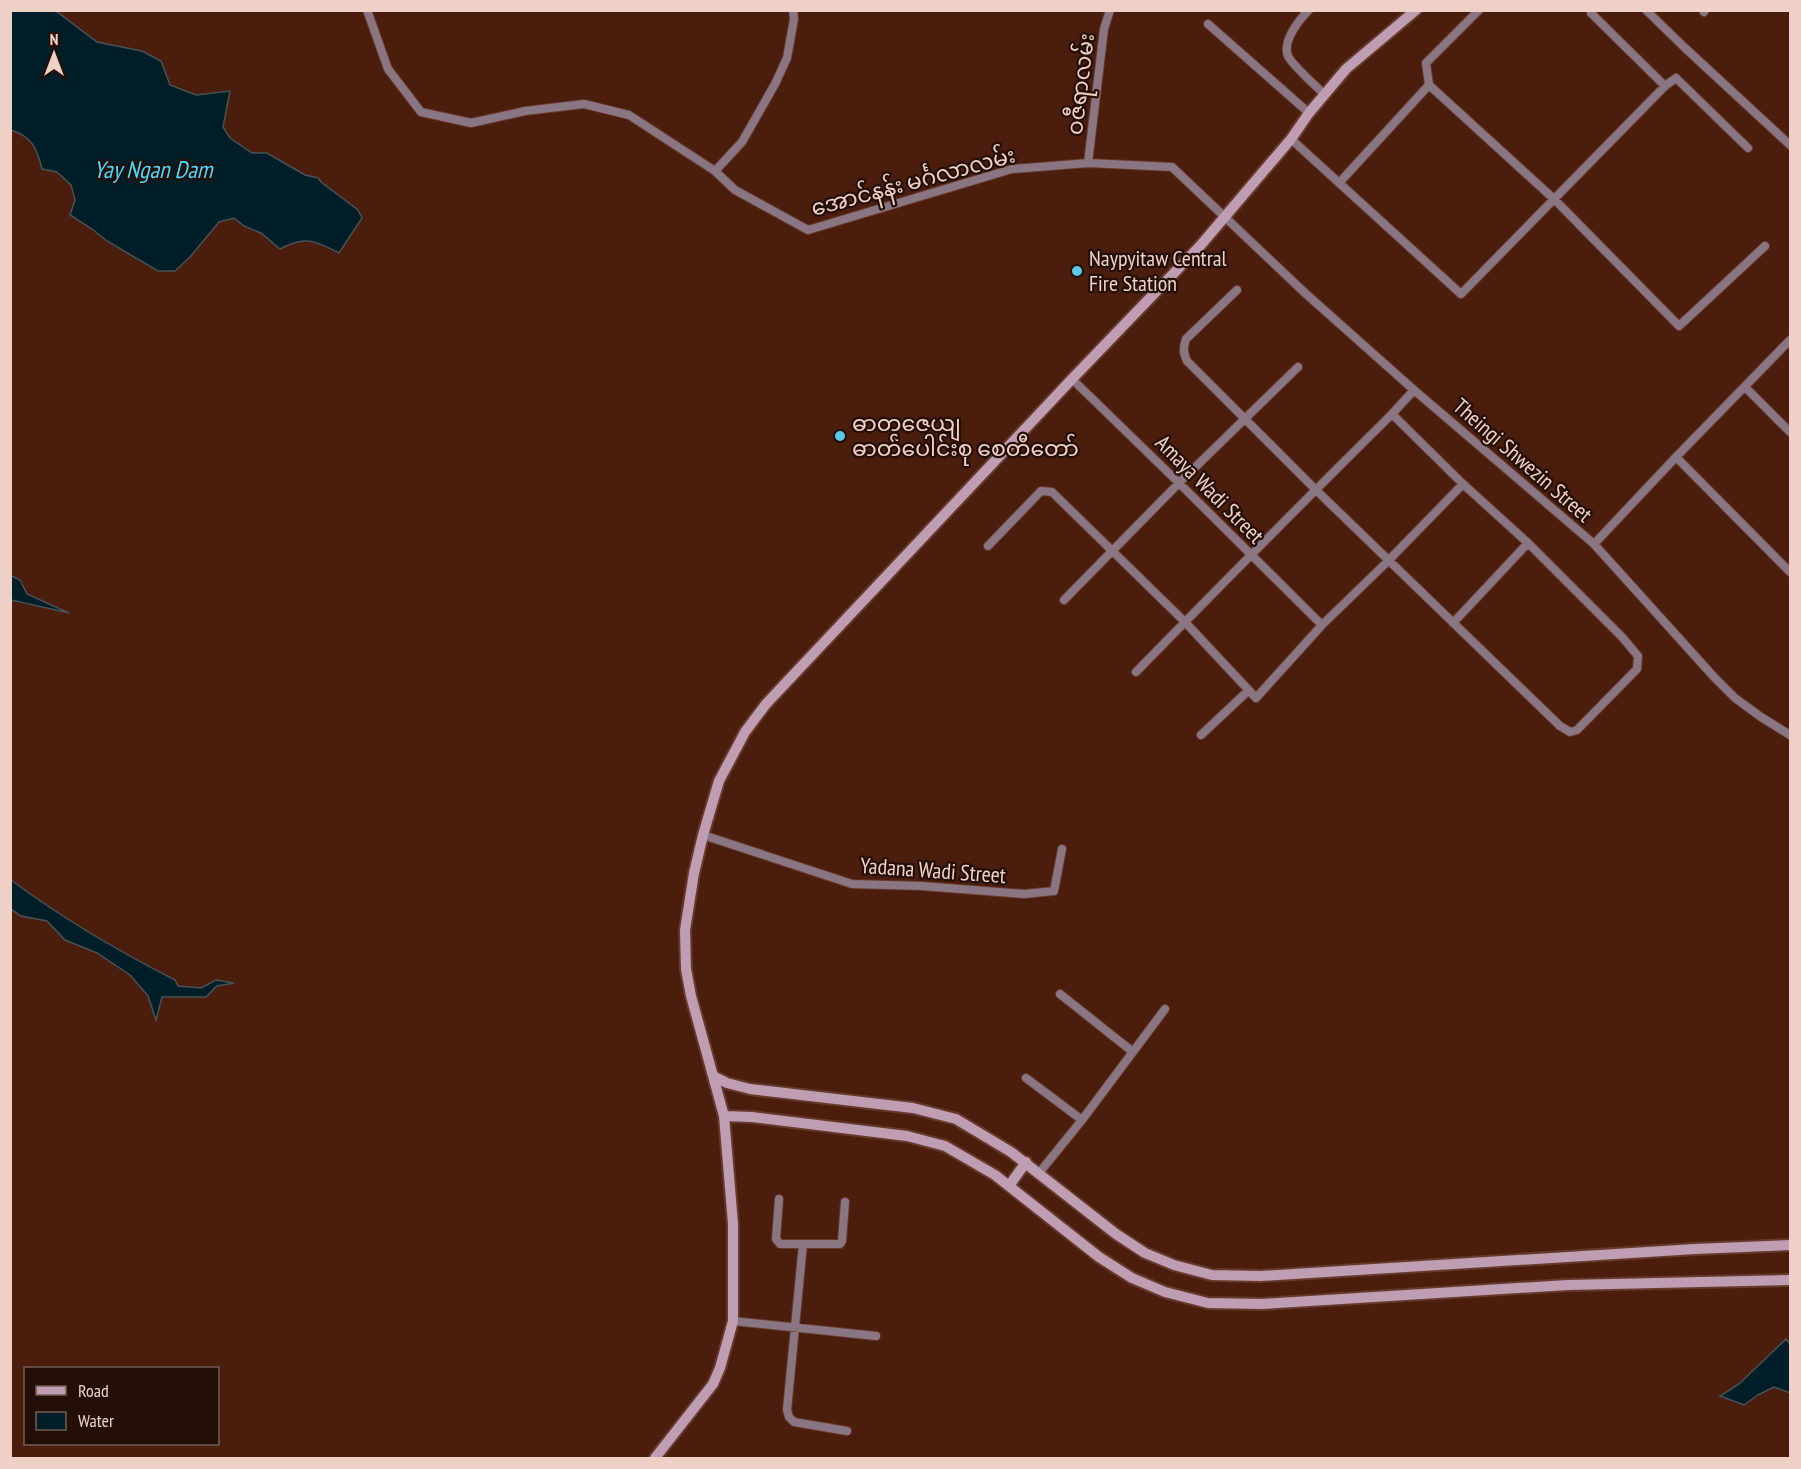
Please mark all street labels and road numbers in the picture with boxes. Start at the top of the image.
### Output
street label: ဝဇီရာလမ်း [1059,31,1104,137]
street label: အောင်နန်း မင်္ဂလာလမ်း [808,139,1019,226]
street label: Theingi Shwezin Street [1448,392,1598,528]
street label: Amaya Wadi Street [1150,429,1270,549]
street label: Yadana Wadi Street [859,851,1007,889]

